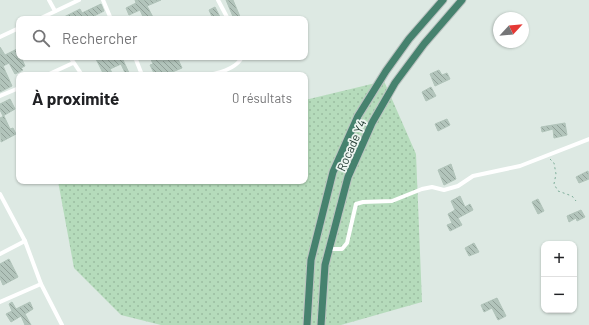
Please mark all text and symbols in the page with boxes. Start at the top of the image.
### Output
north arrow [493,12,529,48]
search box [16,16,308,60]
icon: search [30,27,52,49]
text: Rechercher [62,29,138,47]
text: À proximité [32,88,119,108]
text: 0 résultats [232,90,292,106]
street label: Rocade Y4 [333,117,369,173]
map controls [541,241,577,313]
button: + [541,241,577,277]
button: − [541,277,577,313]

